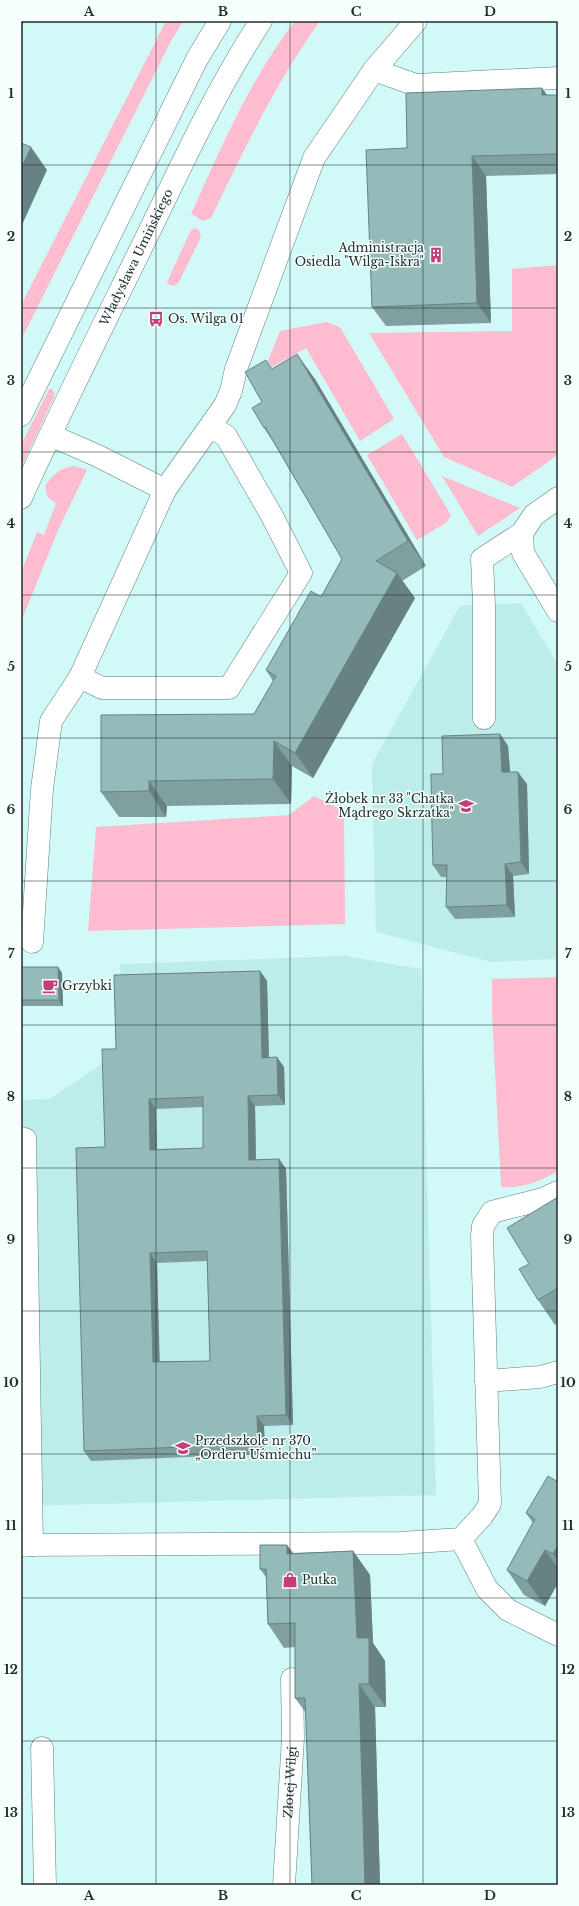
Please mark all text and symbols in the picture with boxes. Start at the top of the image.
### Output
text: A [83,3,95,20]
text: B [218,3,228,20]
text: C [351,3,362,20]
text: D [484,3,496,20]
text: 1 [8,85,14,102]
text: 1 [565,85,571,102]
street label: Władysława Umińskiego [96,186,176,329]
text: 2 [7,228,15,245]
text: 2 [564,228,572,245]
place label: Administracja Osiedla "Wilga-Iskra" [295,240,424,269]
building icon: Administracja Osiedla "Wilga-Iskra" [427,246,445,264]
bus stop icon: Os. Wilga 01 [147,310,165,328]
place label: Os. Wilga 01 [168,311,244,326]
text: 3 [7,372,15,389]
text: 3 [564,372,572,389]
text: 4 [7,515,16,532]
text: 4 [564,515,573,532]
text: 5 [7,658,15,675]
text: 5 [564,658,572,675]
place label: Żłobek nr 33 "Chatka Mądrego Skrzatka" [325,790,454,820]
school or university icon: Żłobek nr 33 "Chatka Mądrego Skrzatka" [457,797,475,815]
text: 6 [7,801,16,818]
text: 6 [564,801,573,818]
text: 7 [8,945,15,962]
text: 7 [565,945,572,962]
cafe icon: Grzybki [41,977,59,995]
place label: Grzybki [62,978,112,993]
text: 8 [7,1088,15,1105]
text: 8 [564,1088,572,1105]
text: 9 [7,1231,16,1248]
text: 9 [564,1231,573,1248]
text: 10 [3,1374,19,1391]
text: 10 [560,1374,576,1391]
place label: Przedszkole nr 370 „Orderu Uśmiechu” [195,1433,317,1462]
school or university icon: Przedszkole nr 370 „Orderu Uśmiechu” [174,1439,192,1457]
text: 11 [5,1517,17,1534]
text: 11 [562,1517,574,1534]
shop icon: Putka [281,1571,299,1589]
place label: Putka [302,1572,337,1587]
text: 12 [4,1661,18,1678]
text: 12 [561,1661,575,1678]
street label: Złotej Wilgi [280,1746,299,1819]
text: 13 [4,1804,18,1821]
text: 13 [561,1804,575,1821]
text: A [83,1887,95,1904]
text: B [218,1887,228,1904]
text: C [351,1887,362,1904]
text: D [484,1887,496,1904]

